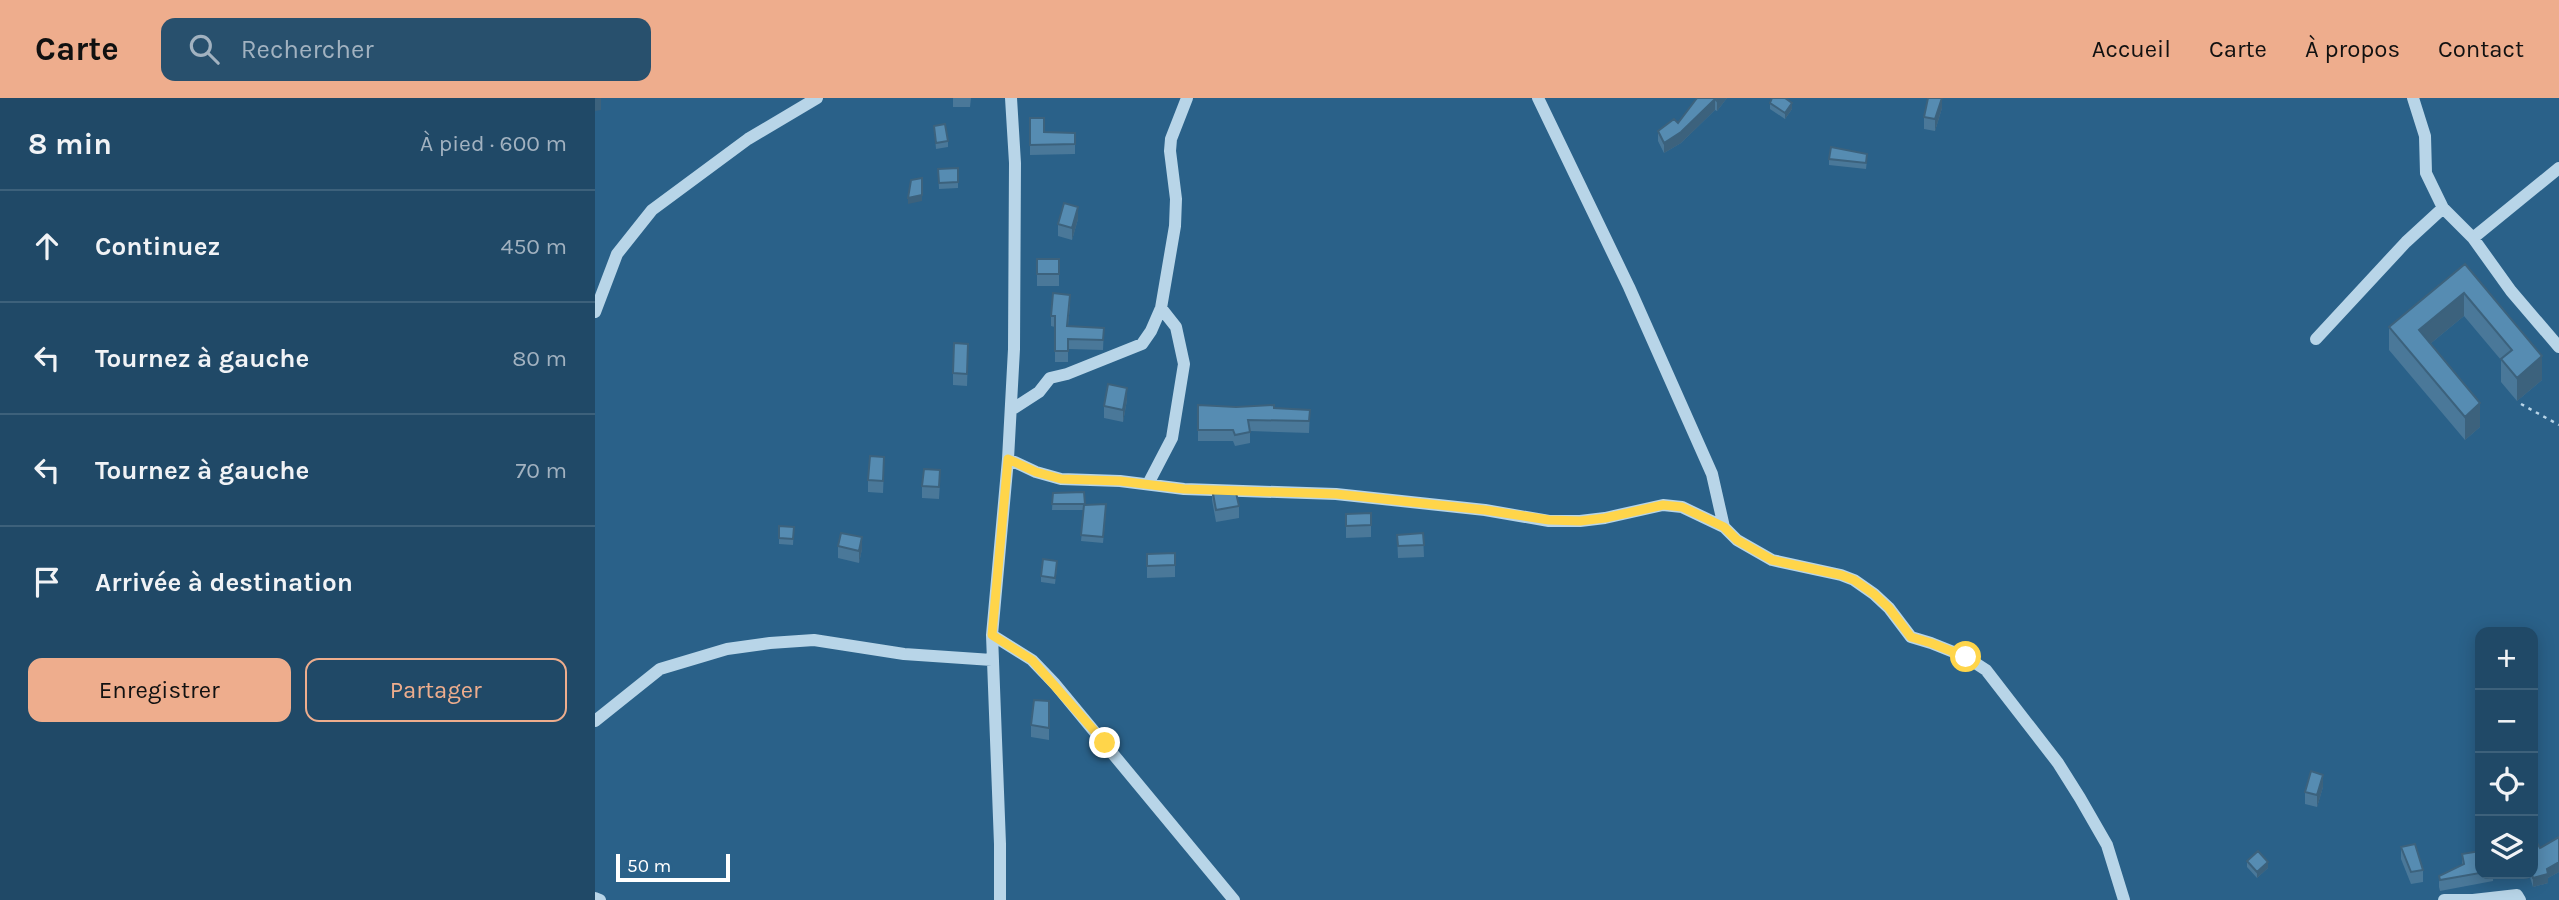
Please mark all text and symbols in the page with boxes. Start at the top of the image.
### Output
search box [161,18,651,81]
text: Carte [35,30,119,68]
icon: search [185,30,223,68]
text: Rechercher [241,34,374,65]
text: Accueil [2092,35,2171,63]
text: Carte [2209,35,2267,63]
text: À propos [2305,35,2400,63]
text: Contact [2438,35,2524,63]
text: 8 min [28,126,112,162]
text: À pied · 600 m [420,130,567,157]
icon: ahead [28,227,66,265]
text: Continuez [95,231,220,262]
text: 450 m [501,233,567,260]
icon: left [28,339,66,377]
text: Tournez à gauche [95,343,309,374]
text: 80 m [512,345,567,372]
icon: left [28,451,66,489]
text: Tournez à gauche [95,455,309,486]
text: 70 m [516,457,567,484]
icon: arrive [28,563,66,601]
text: Arrivée à destination [95,567,353,598]
map controls [2475,627,2538,879]
button: + [2475,627,2538,690]
route start [1950,641,1981,672]
button: Enregistrer [28,658,291,722]
button: Partager [305,658,567,722]
button: − [2475,690,2538,753]
route end [1089,727,1120,758]
button: locate [2475,753,2538,816]
button: layers [2475,816,2538,879]
scale bar [616,851,730,883]
text: 50 m [627,855,671,877]

